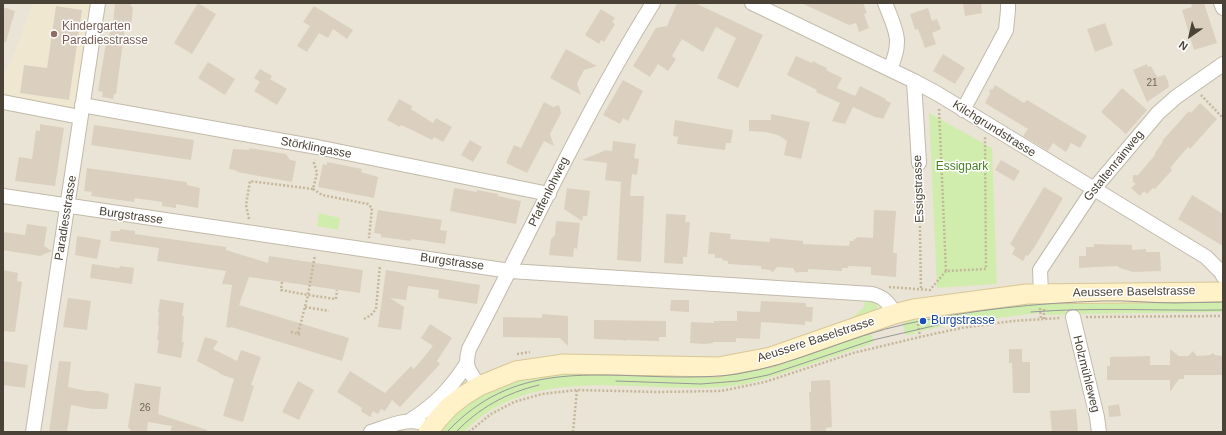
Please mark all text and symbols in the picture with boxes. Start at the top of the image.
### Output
north arrow [1170,16,1210,56]
place label: Kindergarten Paradiesstrasse [62,20,148,48]
marker: Kindergarten Paradiesstrasse [49,29,59,39]
text: N [1177,39,1190,53]
house number: 21 [1146,77,1158,89]
street label: Kilchgrundstrasse [950,98,1038,160]
street label: Gstaltenrainweg [1081,128,1147,204]
street label: Störklingasse [279,134,353,162]
street label: Pfaffenlohweg [526,155,572,229]
street label: Essigstrasse [911,155,927,223]
park label: Essigpark [936,160,988,174]
street label: Paradiesstrasse [52,174,80,262]
street label: Burgstrasse [98,204,164,228]
street label: Burgstrasse [419,250,485,274]
street label: Aeussere Baselstrasse [1073,284,1195,300]
street label: Aeussere Baselstrasse [755,314,877,366]
place label: Burgstrasse [931,314,995,328]
marker: Burgstrasse [918,316,928,326]
street label: Holzmühleweg [1069,334,1103,414]
house number: 26 [139,402,151,414]

